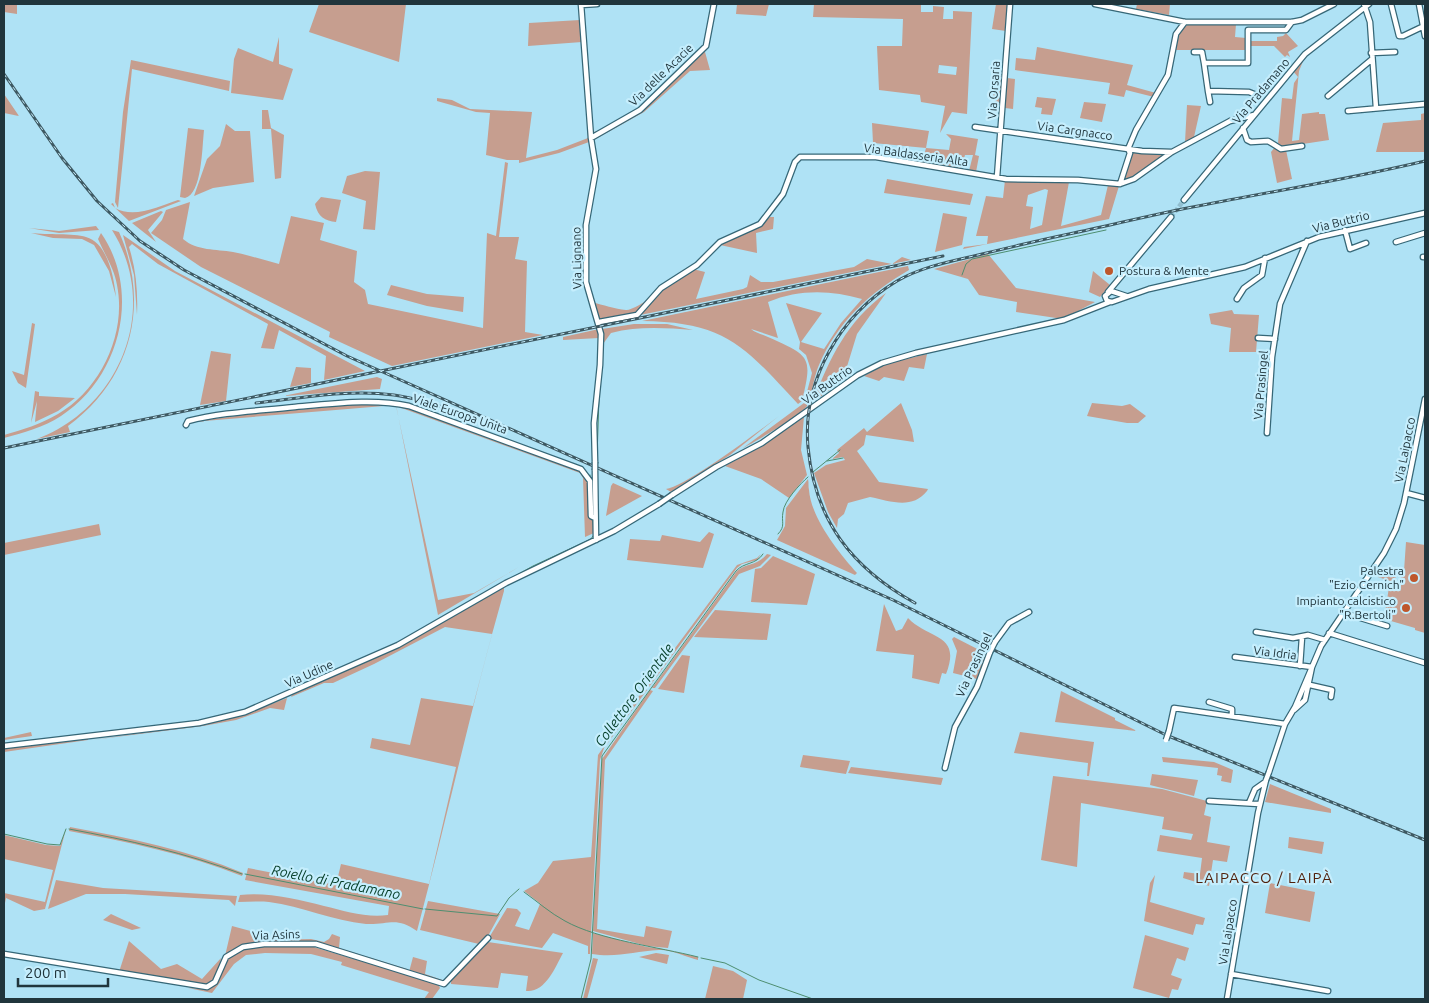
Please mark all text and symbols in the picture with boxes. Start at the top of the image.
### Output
street label: Via delle Acacie [626,41,695,108]
street label: Via Pradamano [1230,55,1292,126]
street label: Via Orsaria [985,60,1002,120]
street label: Via Cargnacco [1037,119,1114,142]
street label: Via Baldasseria Alta [863,141,969,168]
street label: Via Buttrio [1311,208,1371,235]
street label: Via Lignano [569,227,584,289]
place label: Postura & Mente [1119,264,1209,277]
marker: Postura & Mente [1103,265,1115,277]
street label: Via Prasingel [1251,350,1270,420]
street label: Via Buttrio [799,363,854,407]
street label: Viale Europa Unita [411,391,509,436]
street label: Via Laipacco [1392,416,1417,484]
place label: Palestra "Ezio Cernich" [1329,564,1404,591]
marker: Palestra "Ezio Cernich" [1408,572,1420,584]
place label: Impianto calcistico "R.Bertoli" [1296,594,1396,621]
marker: Impianto calcistico "R.Bertoli" [1400,602,1412,614]
street label: Via Prasingel [953,631,994,699]
water label: Collettore Orientale [591,640,677,750]
street label: Via Idria [1253,643,1297,662]
street label: Via Udine [283,657,335,690]
water label: Roiello di Pradamano [270,862,402,902]
district label: LAIPACCO / LAIPÀ [1195,869,1333,886]
street label: Via Laipacco [1216,898,1239,966]
street label: Via Asins [252,927,300,942]
scale bar [18,956,108,988]
text: 200 m [25,964,67,981]

